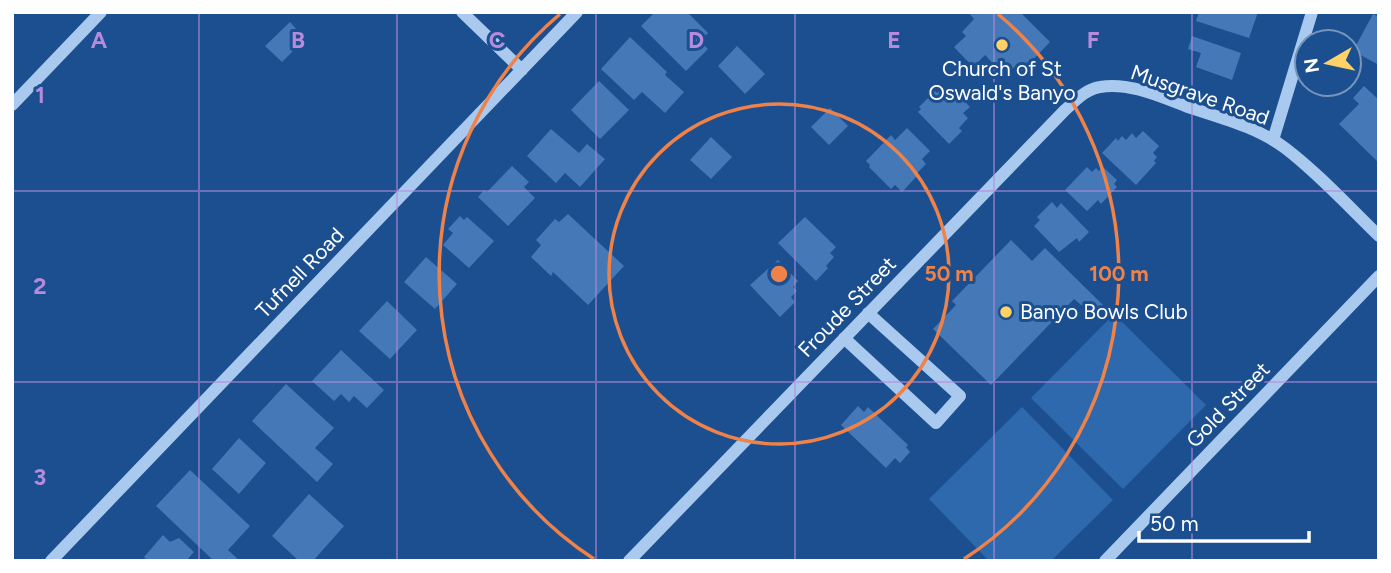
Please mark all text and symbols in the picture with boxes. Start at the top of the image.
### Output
text: A [91,26,108,54]
text: B [291,26,305,54]
text: C [489,26,506,54]
text: D [688,26,704,54]
text: E [887,26,901,54]
text: F [1087,26,1100,54]
north arrow [1293,28,1363,98]
marker: Church of St Oswald's Banyo [994,37,1010,53]
place label: Church of St Oswald's Banyo [928,56,1076,105]
text: N [1299,57,1324,75]
street label: Musgrave Road [1128,59,1273,130]
text: 1 [35,81,45,109]
street label: Tufnell Road [250,222,349,323]
street label: Froude Street [793,251,901,362]
text: 50 m [924,261,974,286]
text: 100 m [1089,261,1149,286]
centre of rings [767,262,791,286]
text: 2 [33,272,47,300]
place label: Banyo Bowls Club [1020,299,1188,324]
marker: Banyo Bowls Club [998,304,1014,320]
street label: Gold Street [1181,357,1275,453]
text: 3 [34,463,46,491]
scale bar [1139,500,1309,544]
text: 50 m [1150,511,1199,536]

